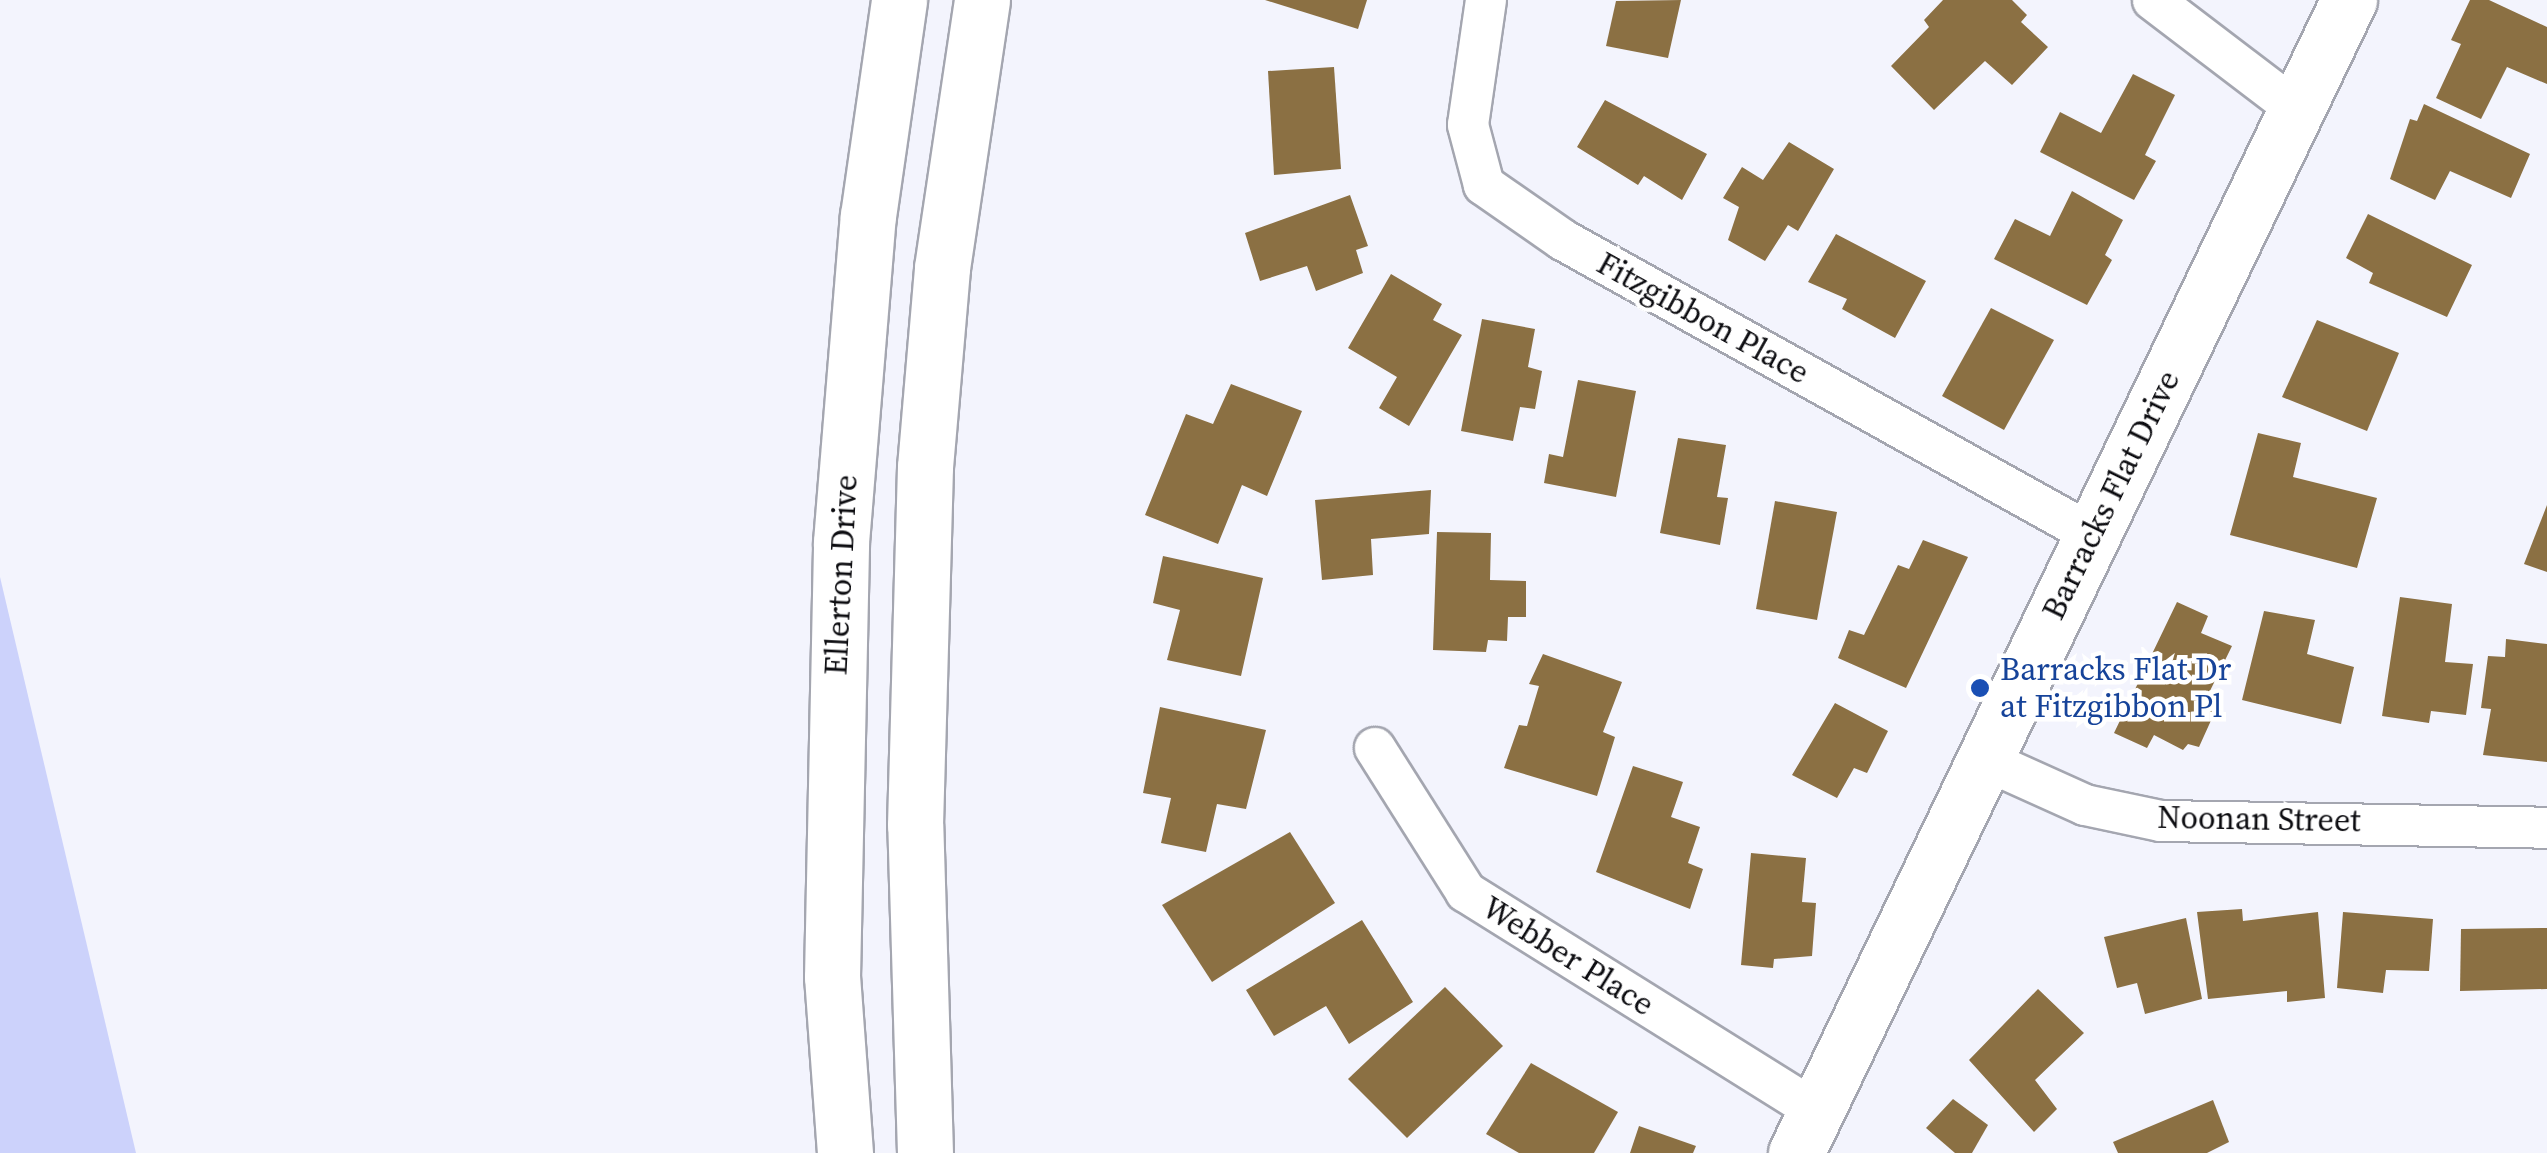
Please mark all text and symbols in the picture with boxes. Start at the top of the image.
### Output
street label: Fitzgibbon Place [1590,244,1816,392]
street label: Barracks Flat Drive [2034,364,2188,626]
street label: Ellerton Drive [817,474,865,676]
place label: Barracks Flat Dr at Fitzgibbon Pl [2000,651,2231,726]
marker: Barracks Flat Dr at Fitzgibbon Pl [1969,677,1991,699]
street label: Noonan Street [2157,798,2361,840]
street label: Webber Place [1475,888,1661,1024]

